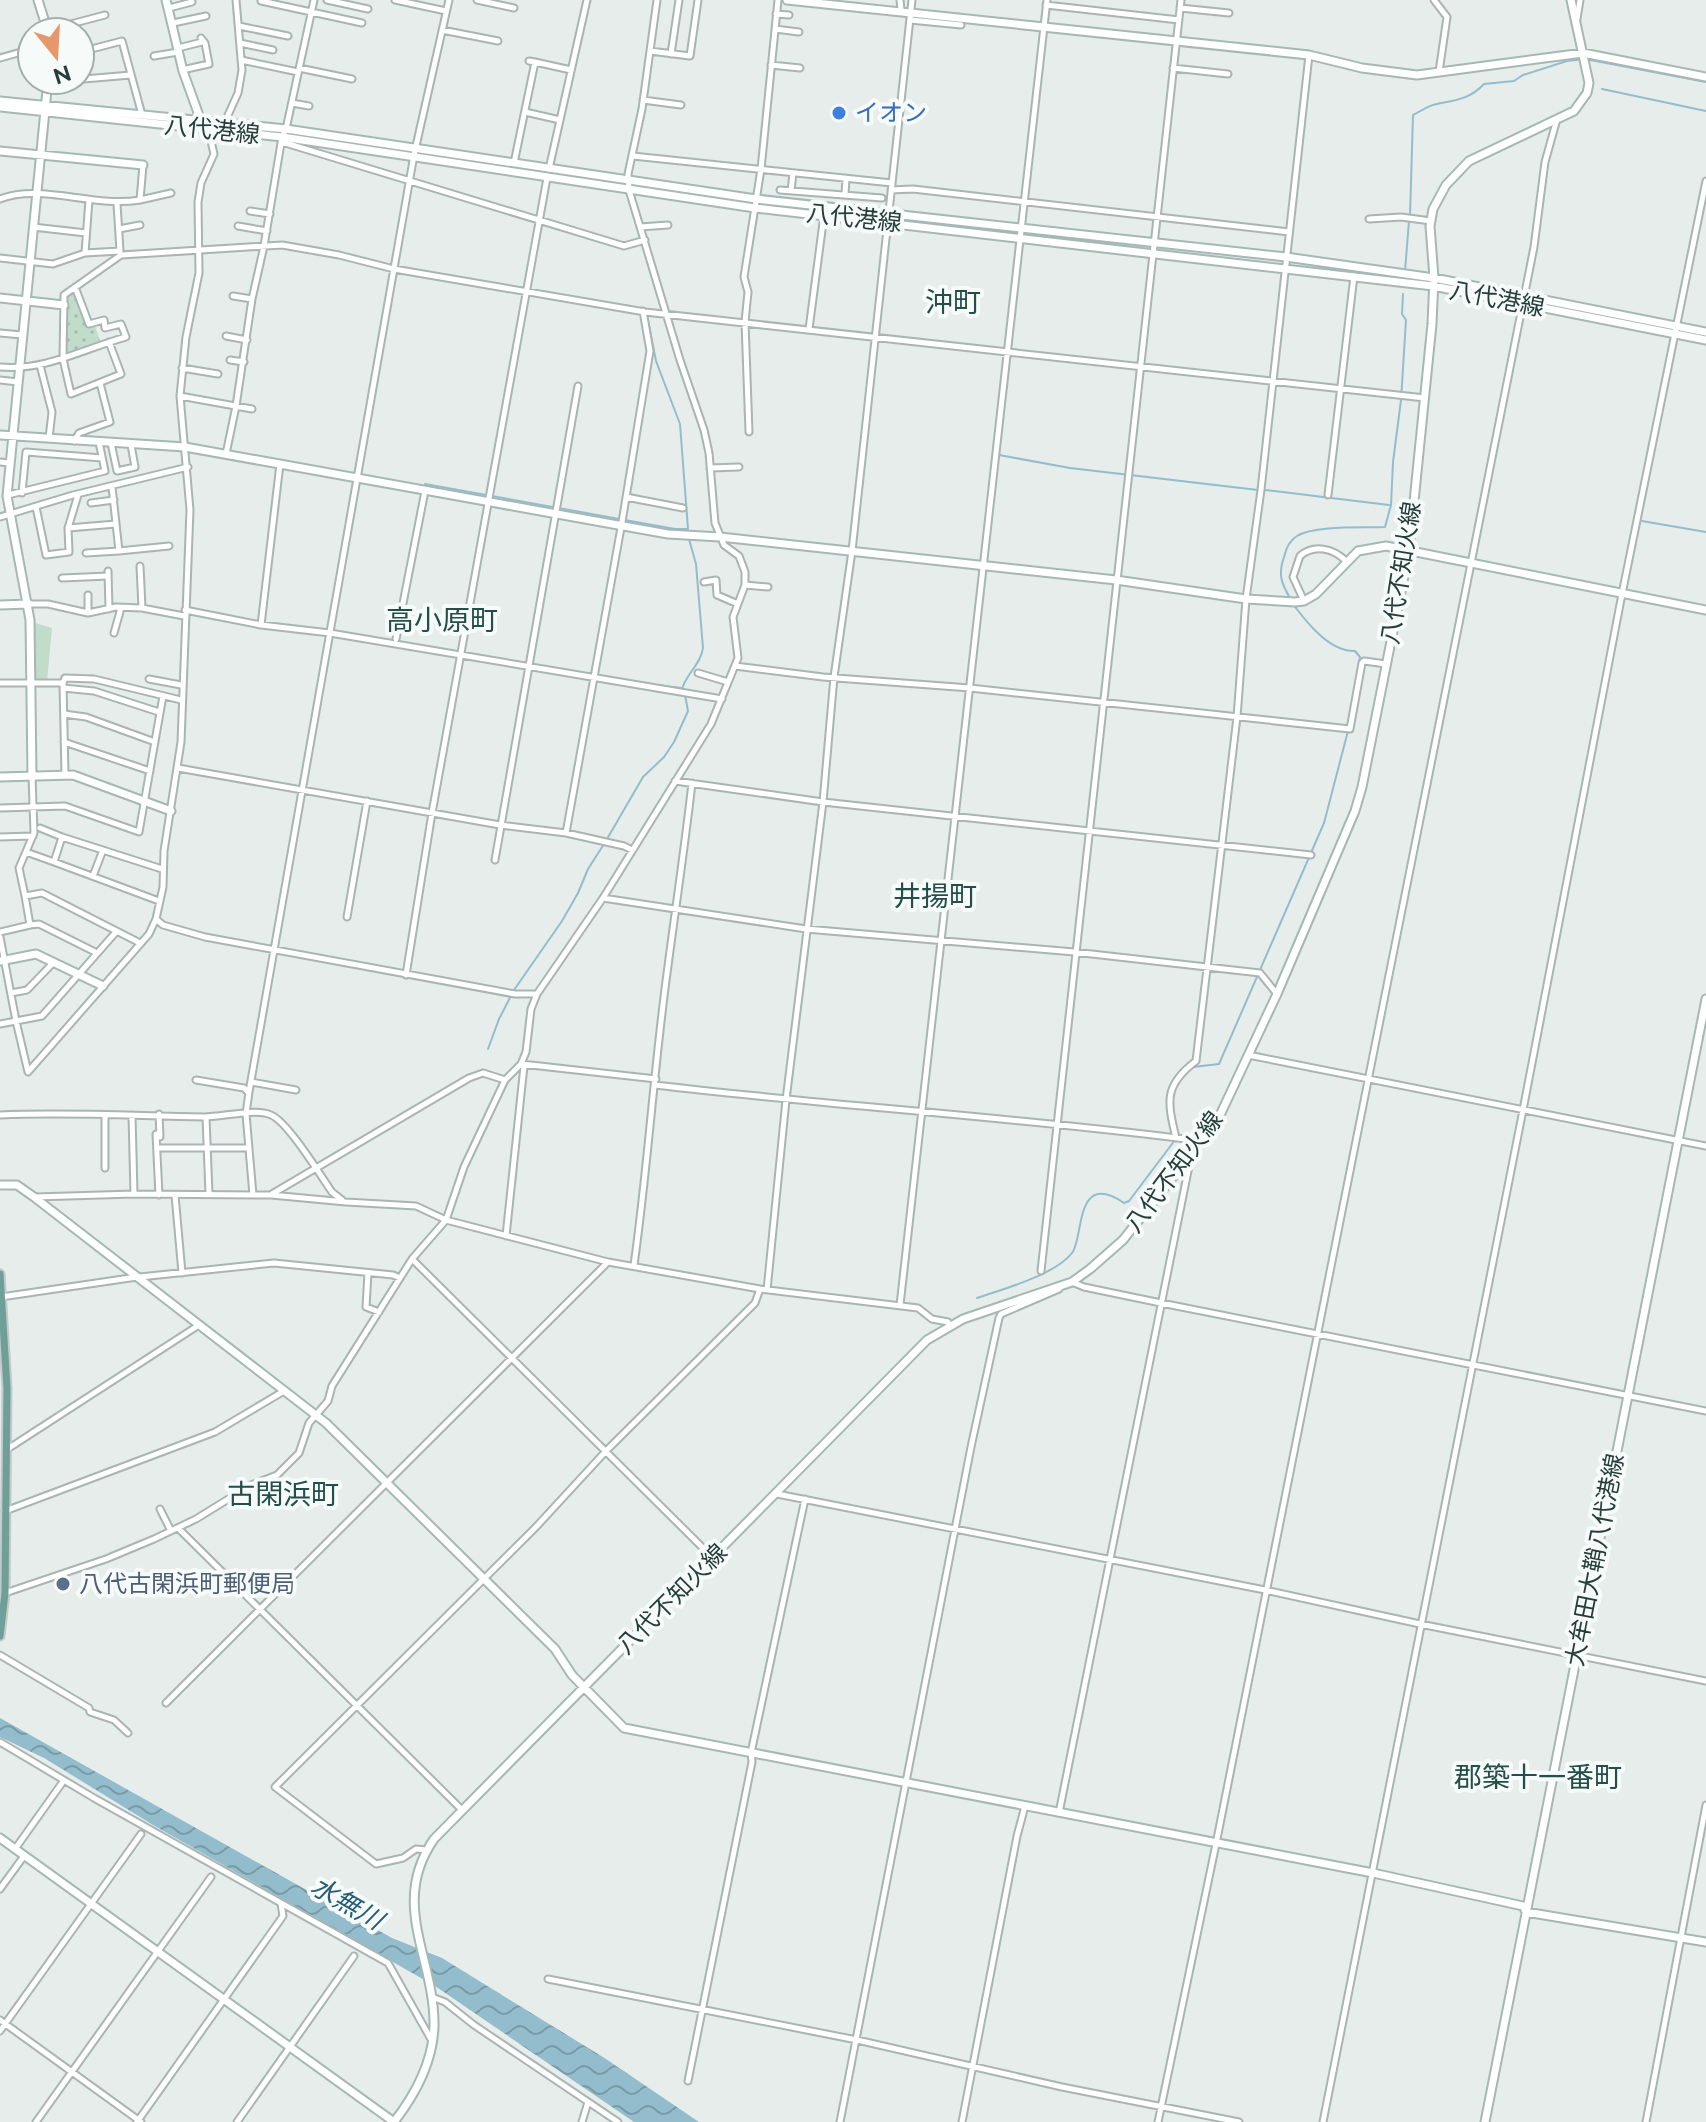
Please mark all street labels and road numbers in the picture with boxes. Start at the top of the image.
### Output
street label: 八代港線 [163,110,261,149]
street label: 八代港線 [805,198,903,237]
street label: 八代港線 [1447,275,1547,322]
street label: 八代不知火線 [1375,500,1426,646]
street label: 八代不知火線 [1119,1105,1229,1238]
street label: 大牟田大鞘八代港線 [1560,1451,1629,1669]
street label: 八代不知火線 [610,1537,733,1660]

